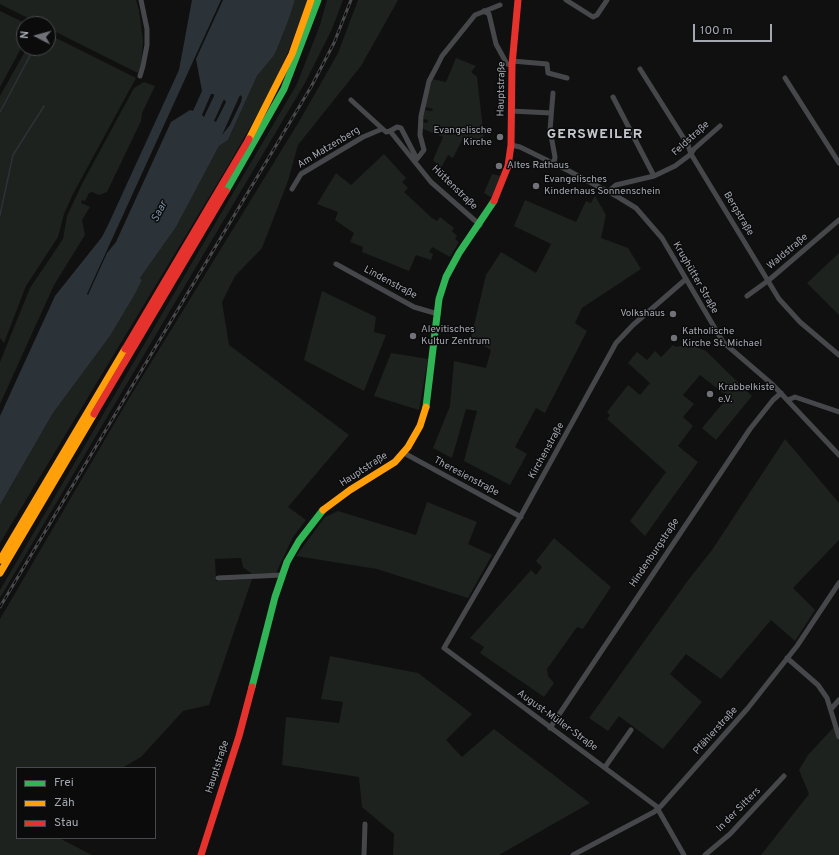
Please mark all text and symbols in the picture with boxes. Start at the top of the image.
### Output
north arrow [16,16,56,56]
scale bar [695,16,774,42]
text: 100 m [700,23,733,39]
text: N [18,30,32,40]
street label: Hauptstraße [496,62,508,116]
street label: Feldstraße [670,119,712,159]
street label: Am Matzenberg [296,125,362,171]
place label: Evangelische Kirche [434,125,492,148]
district label: GERSWEILER [547,127,643,143]
marker: Evangelische Kirche [495,132,505,142]
place label: Altes Rathaus [507,160,569,172]
marker: Altes Rathaus [494,161,504,171]
street label: Hüttenstraße [429,163,479,213]
place label: Evangelisches Kinderhaus Sonnenschein [544,174,660,198]
marker: Evangelisches Kinderhaus Sonnenschein [531,181,541,191]
street label: Bergstraße [720,190,756,238]
water label: Saar [149,199,171,225]
street label: Waldstraße [765,232,811,272]
street label: Krughütter Straße [670,240,720,316]
street label: Lindenstraße [361,264,419,302]
place label: Volkshaus [620,308,665,320]
marker: Volkshaus [668,309,678,319]
place label: Alevitisches Kultur Zentrum [421,324,490,348]
place label: Katholische Kirche St. Michael [682,326,762,350]
marker: Alevitisches Kultur Zentrum [408,331,418,341]
marker: Katholische Kirche St. Michael [669,333,679,343]
place label: Krabbelkiste e.V. [718,382,774,406]
marker: Krabbelkiste e.V. [705,389,715,399]
street label: Kirchenstraße [527,421,567,481]
street label: Hauptstraße [338,450,390,490]
street label: Theresienstraße [431,455,501,499]
street label: Hindenburgstraße [628,516,682,590]
street label: August-Müller-Straße [514,688,600,754]
street label: Pfählerstraße [691,705,741,757]
street label: Hauptstraße [204,739,232,795]
legend [16,767,156,839]
text: Frei [54,775,74,791]
street label: In der Sitters [714,785,764,835]
text: Zäh [54,795,75,811]
text: Stau [54,815,79,831]

